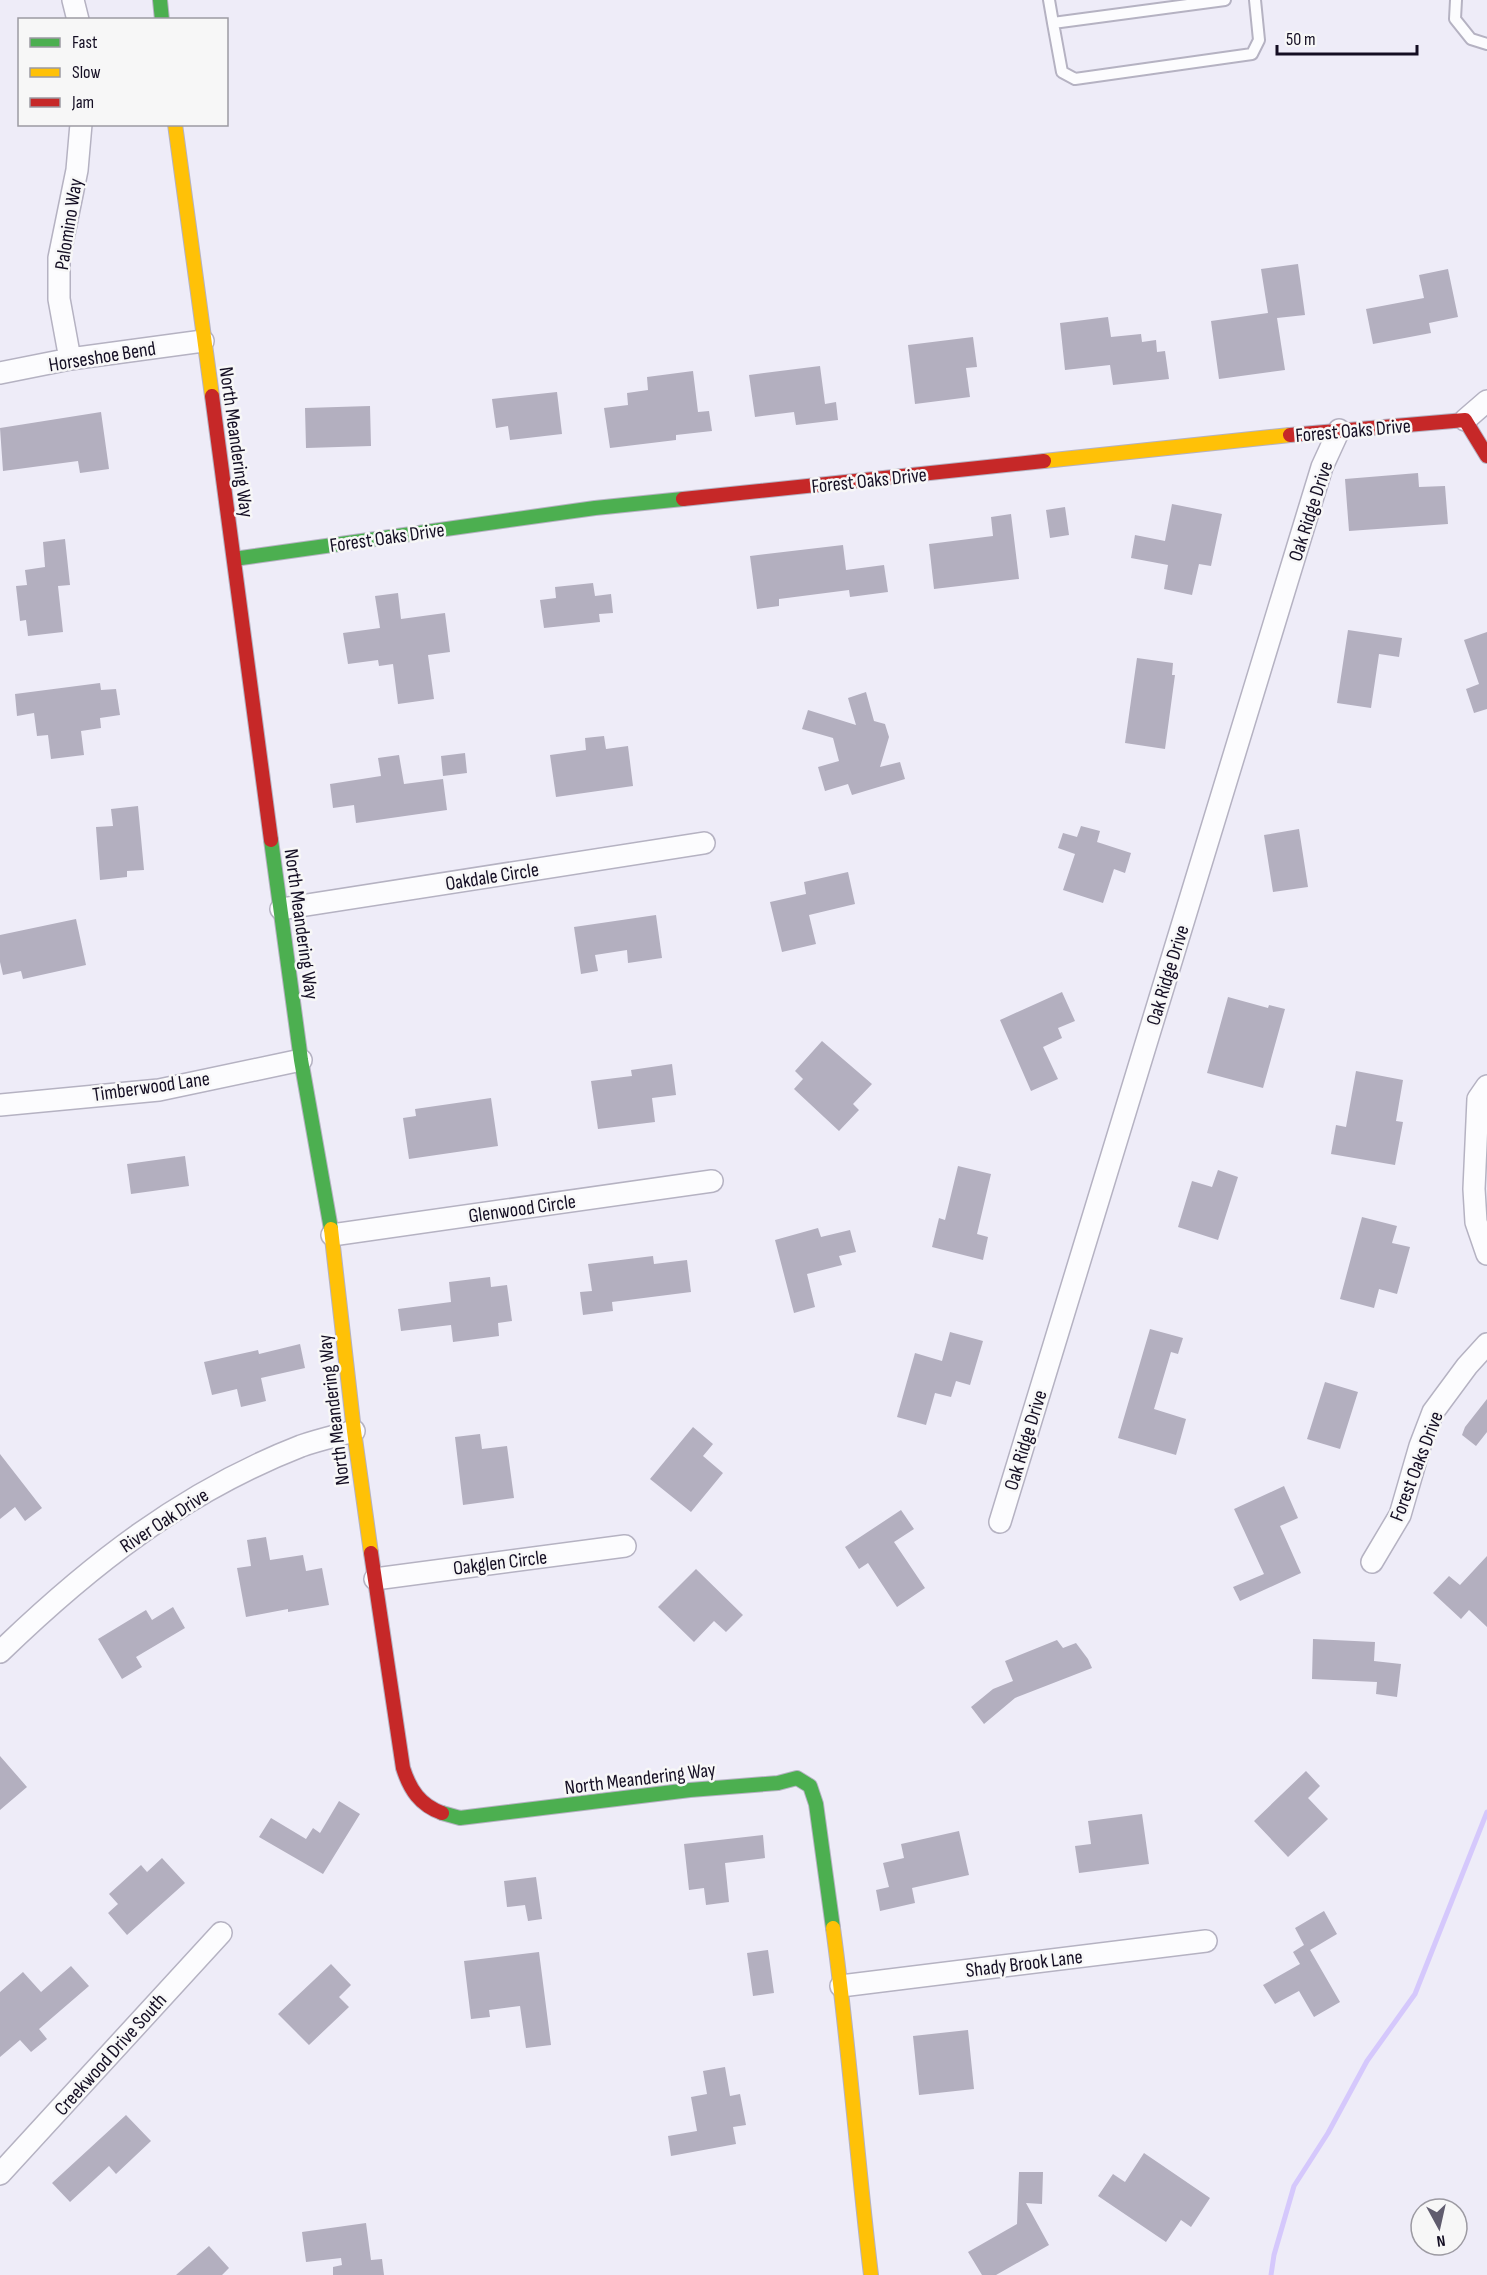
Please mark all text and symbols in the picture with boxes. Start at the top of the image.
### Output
legend [18,18,228,126]
scale bar [1277,18,1416,56]
text: 50 m [1286,29,1316,50]
text: Fast [72,32,98,53]
text: Slow [72,62,101,83]
text: Jam [71,92,94,113]
street label: Palomino Way [50,176,88,272]
street label: Horseshoe Bend [47,337,157,377]
street label: North Meandering Way [214,365,258,519]
street label: Forest Oaks Drive [1294,414,1412,448]
street label: Oak Ridge Drive [1284,458,1338,564]
street label: Forest Oaks Drive [810,463,928,499]
street label: Forest Oaks Drive [328,518,446,558]
street label: North Meandering Way [279,847,323,1001]
street label: Oakdale Circle [444,858,541,896]
street label: Oak Ridge Drive [1141,922,1195,1028]
street label: Timberwood Lane [91,1067,211,1107]
street label: Glenwood Circle [467,1190,577,1228]
street label: North Meandering Way [313,1333,355,1487]
street label: Oak Ridge Drive [999,1387,1053,1493]
street label: Forest Oaks Drive [1385,1408,1449,1525]
street label: River Oak Drive [116,1483,213,1558]
street label: Oakglen Circle [452,1545,549,1581]
street label: North Meandering Way [563,1758,717,1800]
street label: Shady Brook Lane [964,1945,1084,1983]
street label: Creekwood Drive South [50,1989,172,2121]
north arrow [1409,2197,1469,2257]
text: N [1435,2230,1446,2250]

